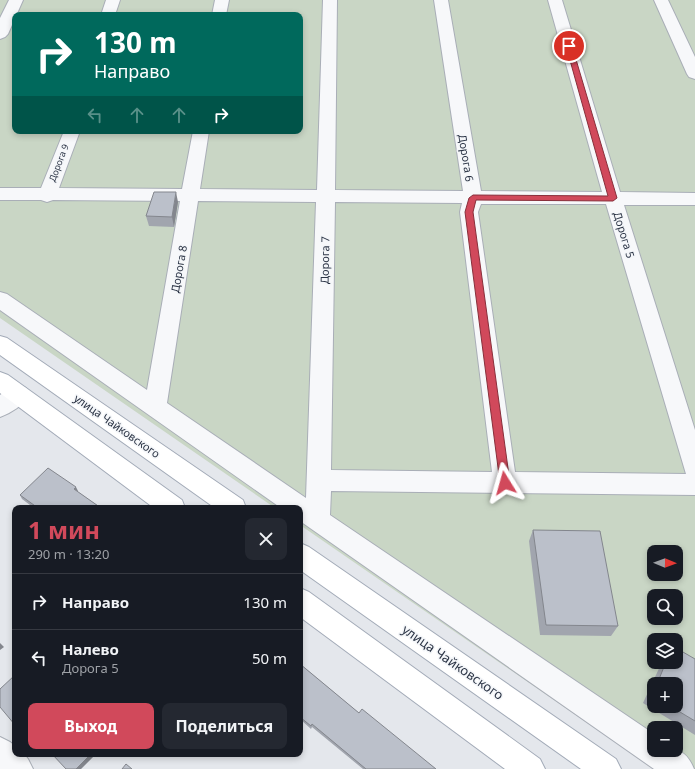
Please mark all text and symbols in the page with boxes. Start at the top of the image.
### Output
text: 130 m [94,23,177,61]
icon: right [28,28,80,80]
pin [552,29,586,63]
icon: arrive [558,35,580,57]
text: Направо [94,59,170,83]
icon: left [84,104,106,126]
icon: ahead [126,104,148,126]
icon: ahead [168,104,190,126]
icon: right [210,104,232,126]
street label: Дорога 6 [455,133,478,183]
street label: Дорога 9 [45,142,72,183]
street label: Дорога 5 [610,210,639,260]
street label: Дорога 7 [317,236,332,284]
street label: Дорога 8 [167,244,190,294]
street label: улица Чайковского [71,390,163,461]
position arrow [484,462,526,504]
text: 1 мин [28,513,100,546]
button: close [245,518,287,560]
text: 290 m · 13:20 [28,545,109,563]
north arrow [647,545,683,581]
map controls [647,545,683,757]
button: search [647,589,683,625]
icon: right [28,591,50,613]
text: Направо [62,592,129,612]
text: 130 m [243,592,287,612]
street label: улица Чайковского [399,620,508,704]
button: layers [647,633,683,669]
text: Налево [62,639,119,659]
icon: left [28,647,50,669]
text: 50 m [252,648,287,668]
text: Дорога 5 [62,659,119,677]
button: + [647,677,683,713]
button: Выход [28,703,154,749]
button: Поделиться [162,703,287,749]
button: − [647,721,683,757]

